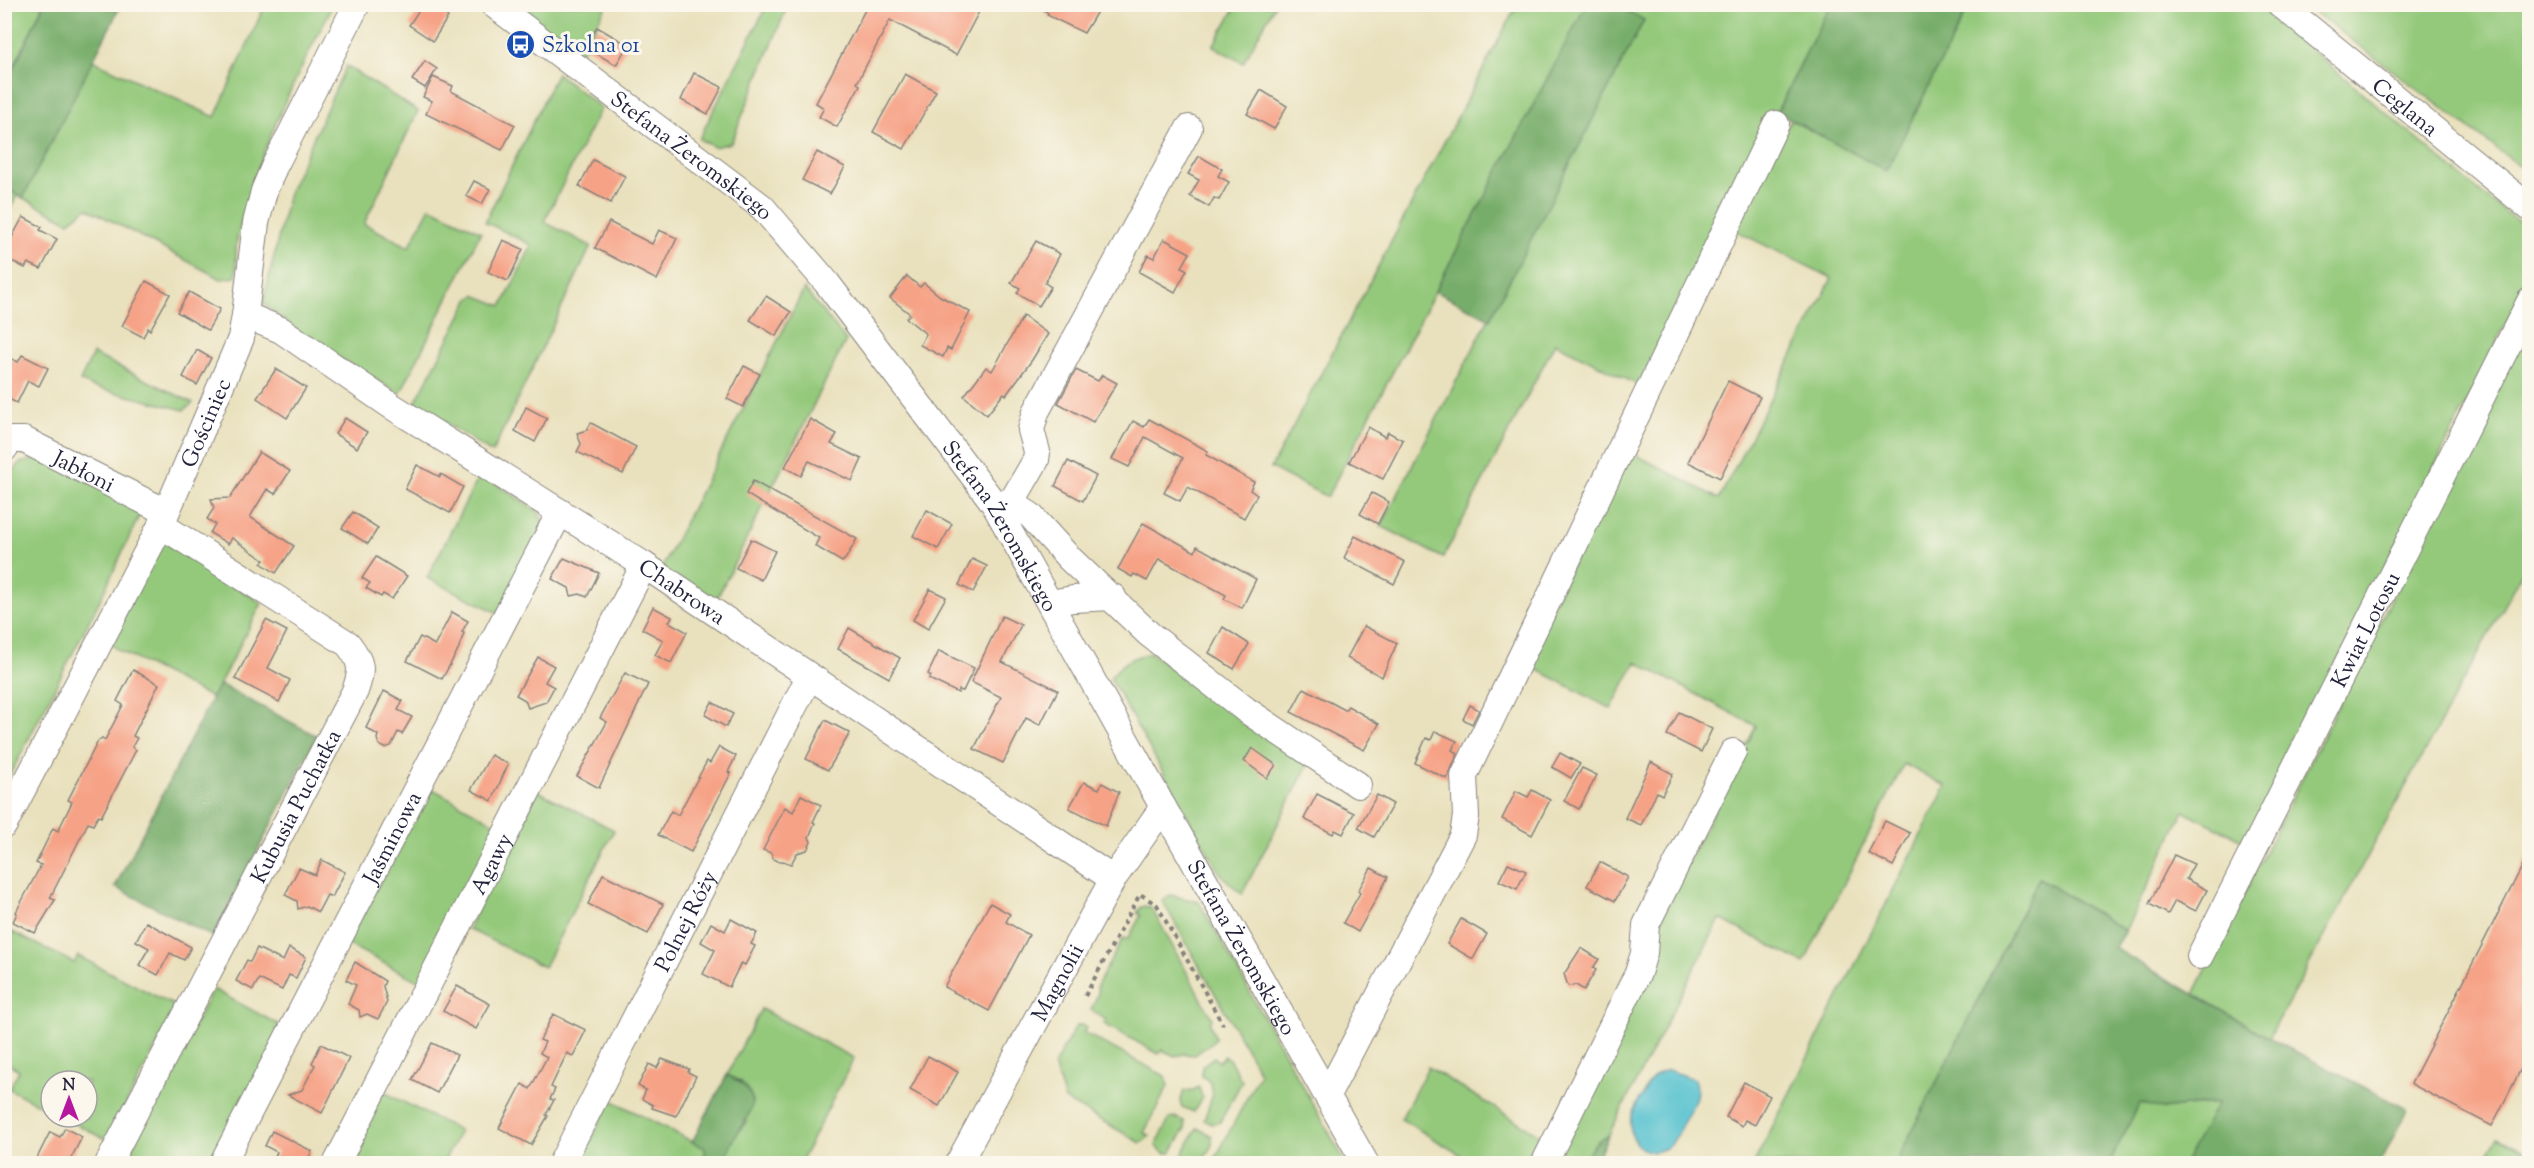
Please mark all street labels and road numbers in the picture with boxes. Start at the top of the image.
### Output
street label: Ceglana [2363,72,2444,146]
street label: Stefana Żeromskiego [602,85,780,228]
street label: Gościniec [174,374,241,473]
street label: Stefana Żeromskiego [933,435,1064,619]
street label: Jabłoni [46,444,119,502]
street label: Chabrowa [631,553,731,634]
street label: Kwiat Lotosu [2325,567,2410,694]
street label: Kubusia Puchatka [244,725,351,890]
street label: Jaśminowa [356,787,431,892]
street label: Agawy [464,828,522,901]
street label: Stefana Żeromskiego [1177,855,1303,1042]
street label: Polnej Róży [648,866,727,978]
street label: Magnolii [1025,939,1094,1028]

